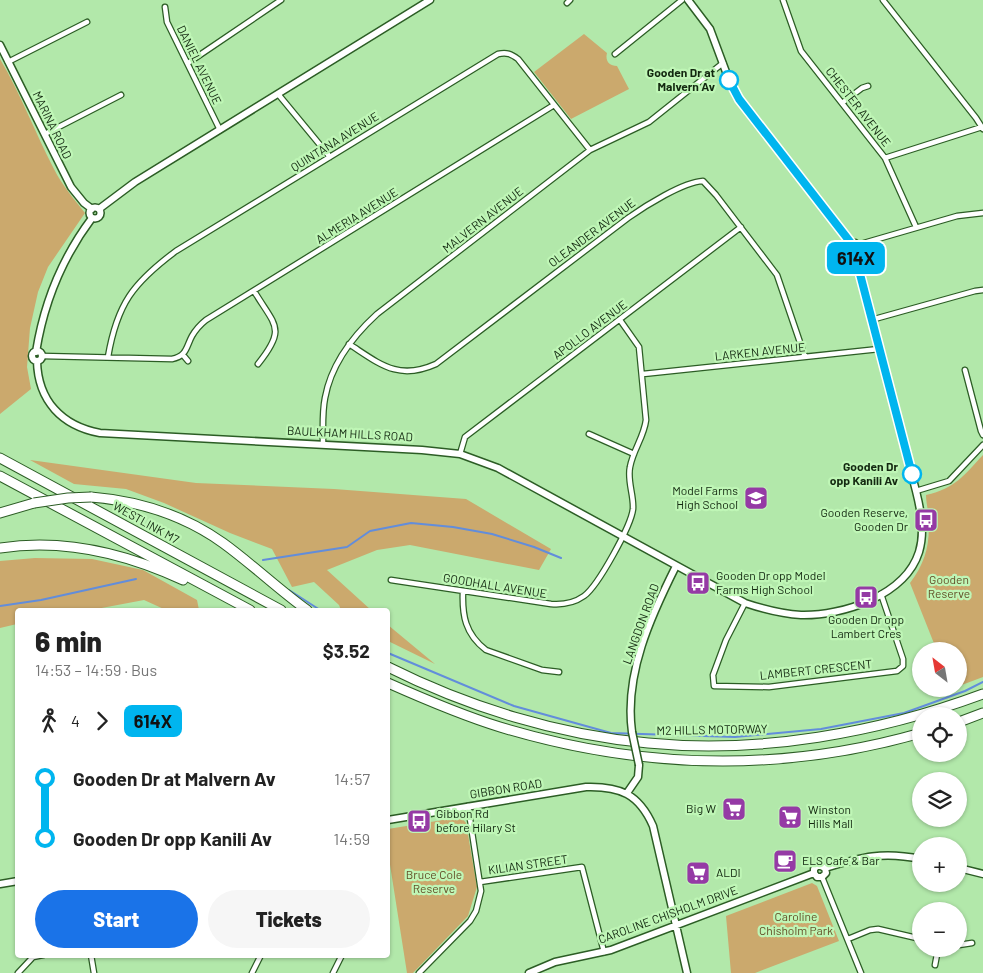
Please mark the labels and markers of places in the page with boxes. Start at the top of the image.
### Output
place label: Gooden Dr at Malvern Av [647,65,715,93]
marker: Gooden Dr at Malvern Av [719,70,739,90]
place label: Gooden Dr opp Kanili Av [830,459,898,487]
marker: Gooden Dr opp Kanili Av [902,464,922,484]
place label: Model Farms High School [672,483,738,511]
school or university icon: Model Farms High School [743,485,769,511]
place label: Gooden Reserve, Gooden Dr [820,505,909,533]
bus stop icon: Gooden Reserve, Gooden Dr [913,507,939,533]
place label: Gooden Dr opp Model Farms High School [716,568,825,596]
bus stop icon: Gooden Dr opp Model Farms High School [685,570,711,596]
bus stop icon: Gooden Dr opp Lambert Cres [853,584,879,610]
place label: Gooden Dr opp Lambert Cres [828,612,904,640]
supermarket icon: Big W [721,796,747,822]
place label: Big W [686,801,716,815]
place label: Winston Hills Mall [808,802,853,830]
supermarket icon: Winston Hills Mall [777,804,803,830]
place label: Gibbon Rd before Hilary St [436,806,516,834]
bus stop icon: Gibbon Rd before Hilary St [406,808,432,834]
cafe icon: ELS Cafe & Bar [772,848,798,874]
place label: ELS Cafe & Bar [802,853,880,867]
supermarket icon: ALDI [685,860,711,886]
place label: ALDI [716,865,741,879]

